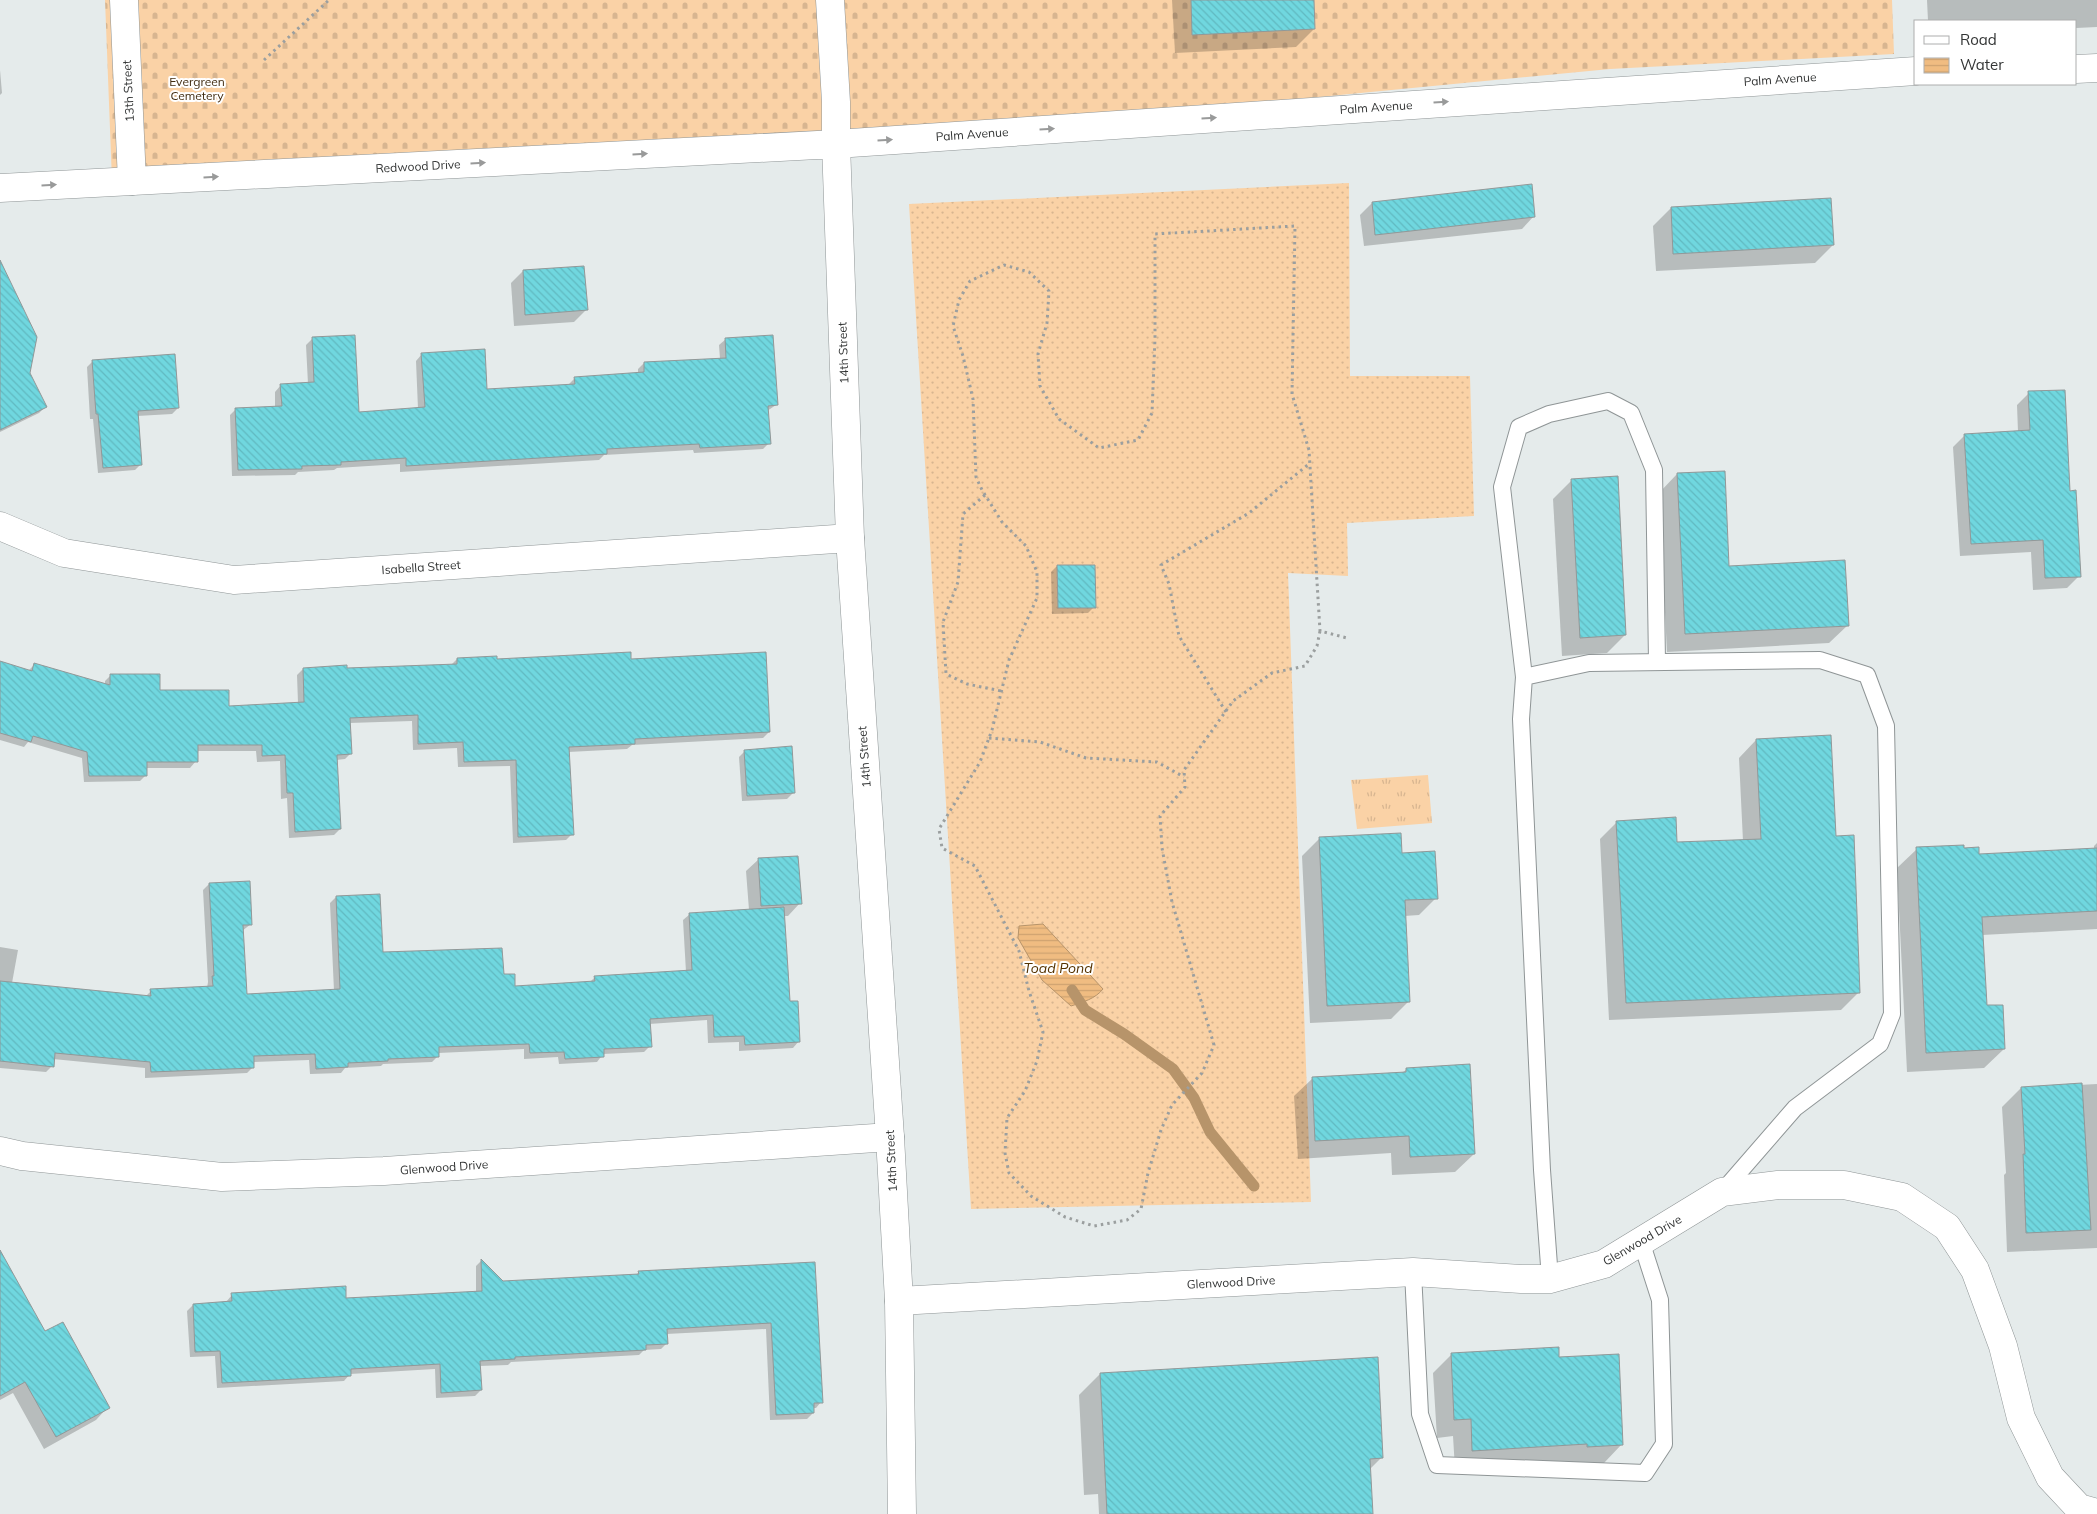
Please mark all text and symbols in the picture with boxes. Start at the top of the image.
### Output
legend [1914,20,2077,85]
text: Road [1960,30,1997,49]
text: Water [1960,55,2004,74]
street label: 13th Street [119,60,137,122]
street label: Palm Avenue [1743,69,1817,89]
park label: Evergreen Cemetery [169,74,225,103]
street label: Palm Avenue [1339,97,1413,117]
one-way arrow [1433,98,1449,106]
one-way arrow [1202,114,1218,122]
street label: Palm Avenue [935,124,1009,144]
one-way arrow [1039,125,1055,133]
one-way arrow [877,136,893,144]
one-way arrow [633,150,649,158]
street label: Redwood Drive [375,156,461,176]
one-way arrow [470,158,486,166]
one-way arrow [203,173,219,181]
one-way arrow [41,181,57,189]
street label: 14th Street [834,322,852,384]
street label: Isabella Street [381,557,461,577]
street label: 14th Street [854,726,874,788]
water label: Toad Pond [1023,959,1093,977]
street label: 14th Street [882,1130,900,1192]
street label: Glenwood Drive [399,1156,489,1178]
street label: Glenwood Drive [1600,1211,1684,1269]
street label: Glenwood Drive [1186,1272,1276,1292]

